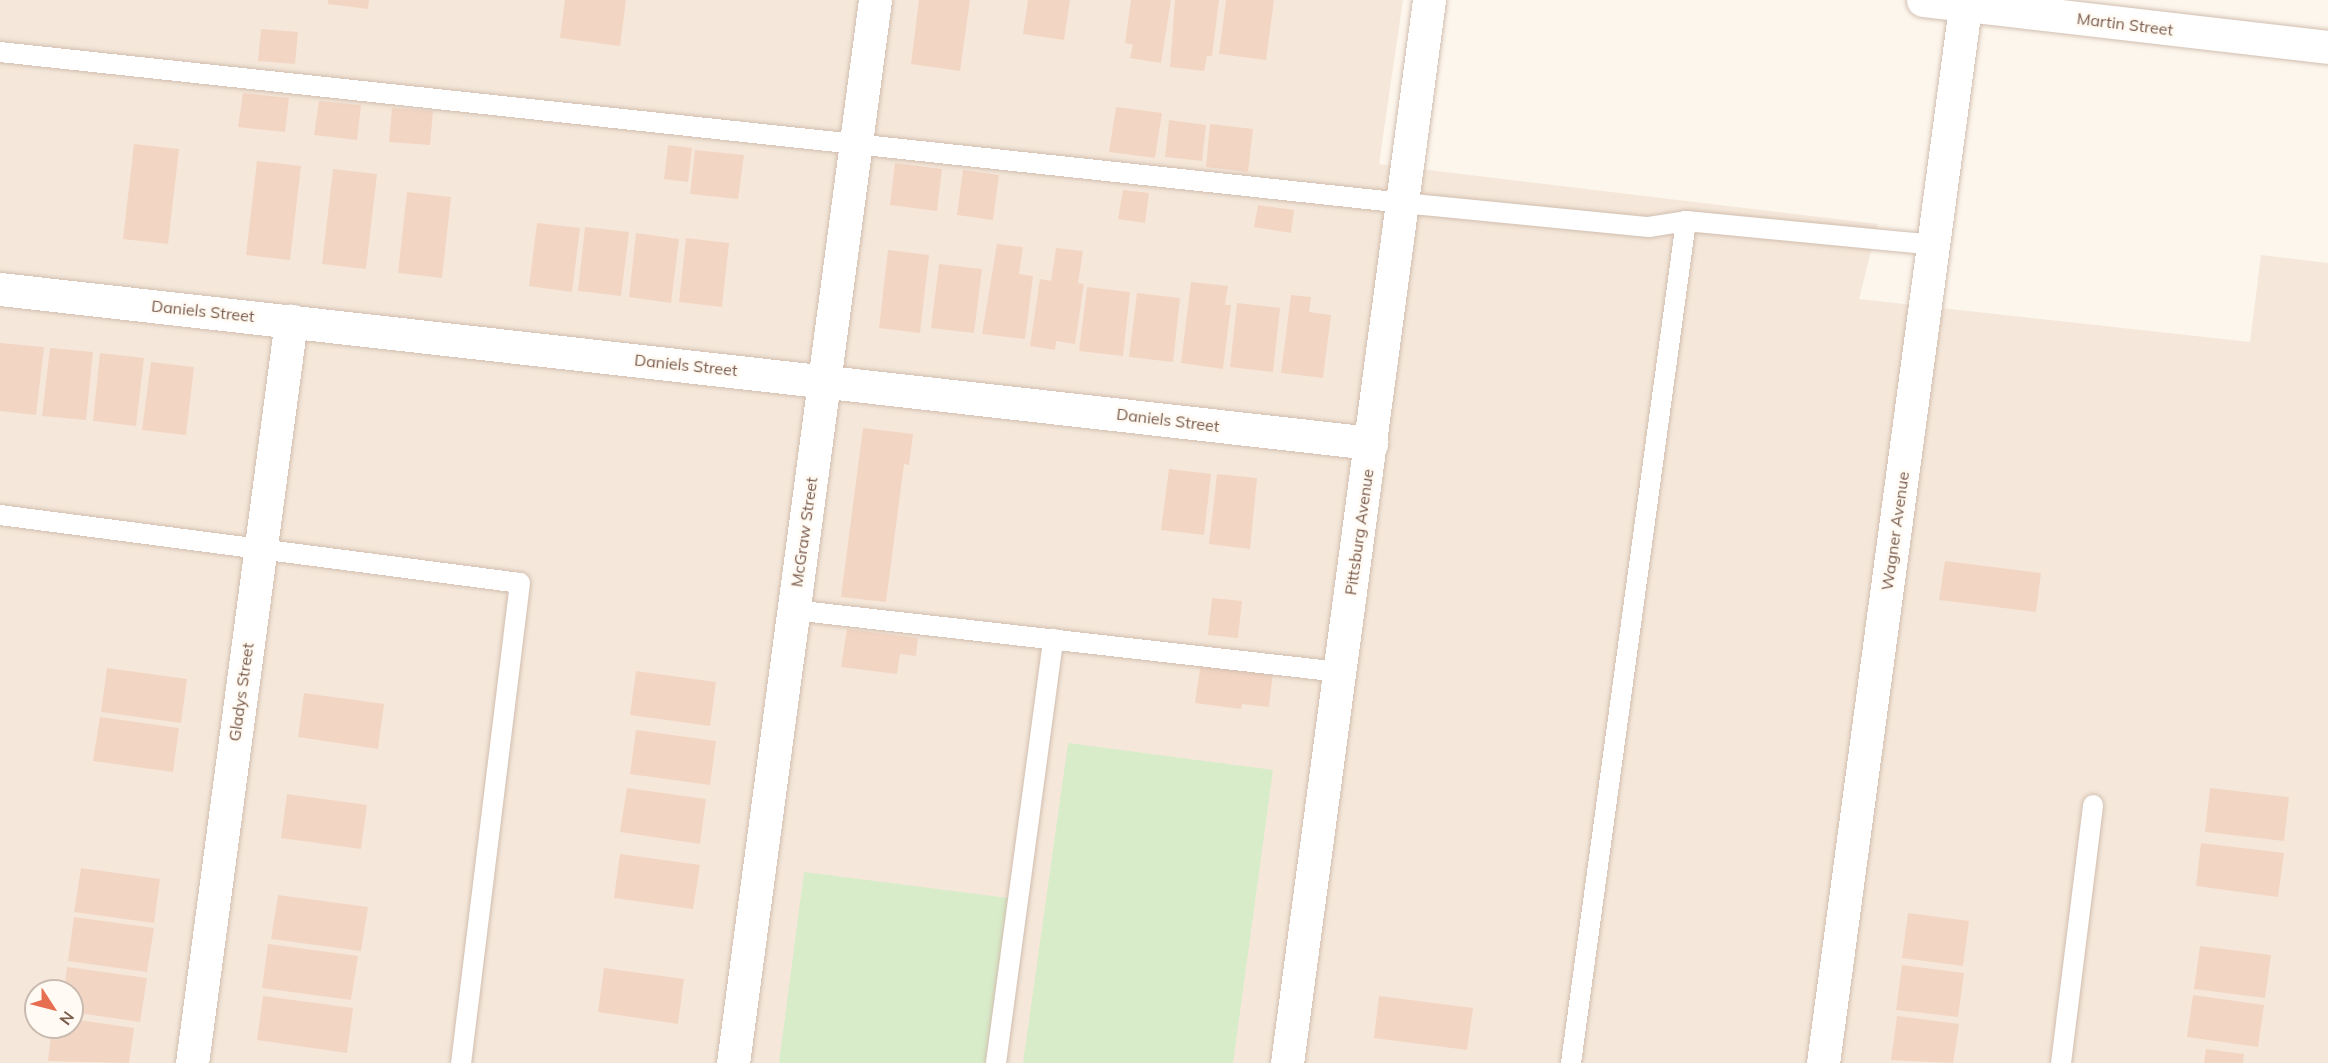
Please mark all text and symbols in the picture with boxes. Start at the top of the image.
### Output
street label: Martin Street [2076,9,2174,39]
street label: Daniels Street [150,296,256,326]
street label: Daniels Street [633,350,739,380]
street label: Daniels Street [1115,404,1221,436]
street label: Pittsburg Avenue [1341,468,1377,596]
street label: Wagner Avenue [1877,470,1913,592]
street label: McGraw Street [787,476,821,588]
street label: Gladys Street [225,641,257,743]
north arrow [24,979,84,1039]
text: N [55,1008,79,1029]

